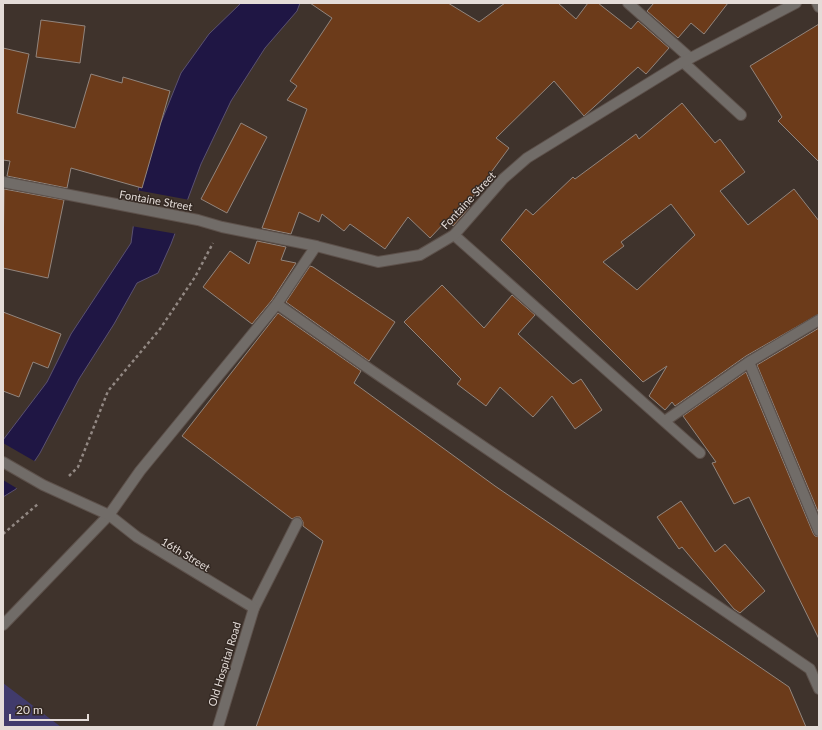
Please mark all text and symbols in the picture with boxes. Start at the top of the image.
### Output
street label: Fontaine Street [438,169,498,231]
street label: Fontaine Street [119,187,194,213]
street label: 16th Street [159,534,213,574]
street label: Old Hospital Road [205,620,243,708]
scale bar [10,696,88,722]
text: 20 m [16,702,43,717]

